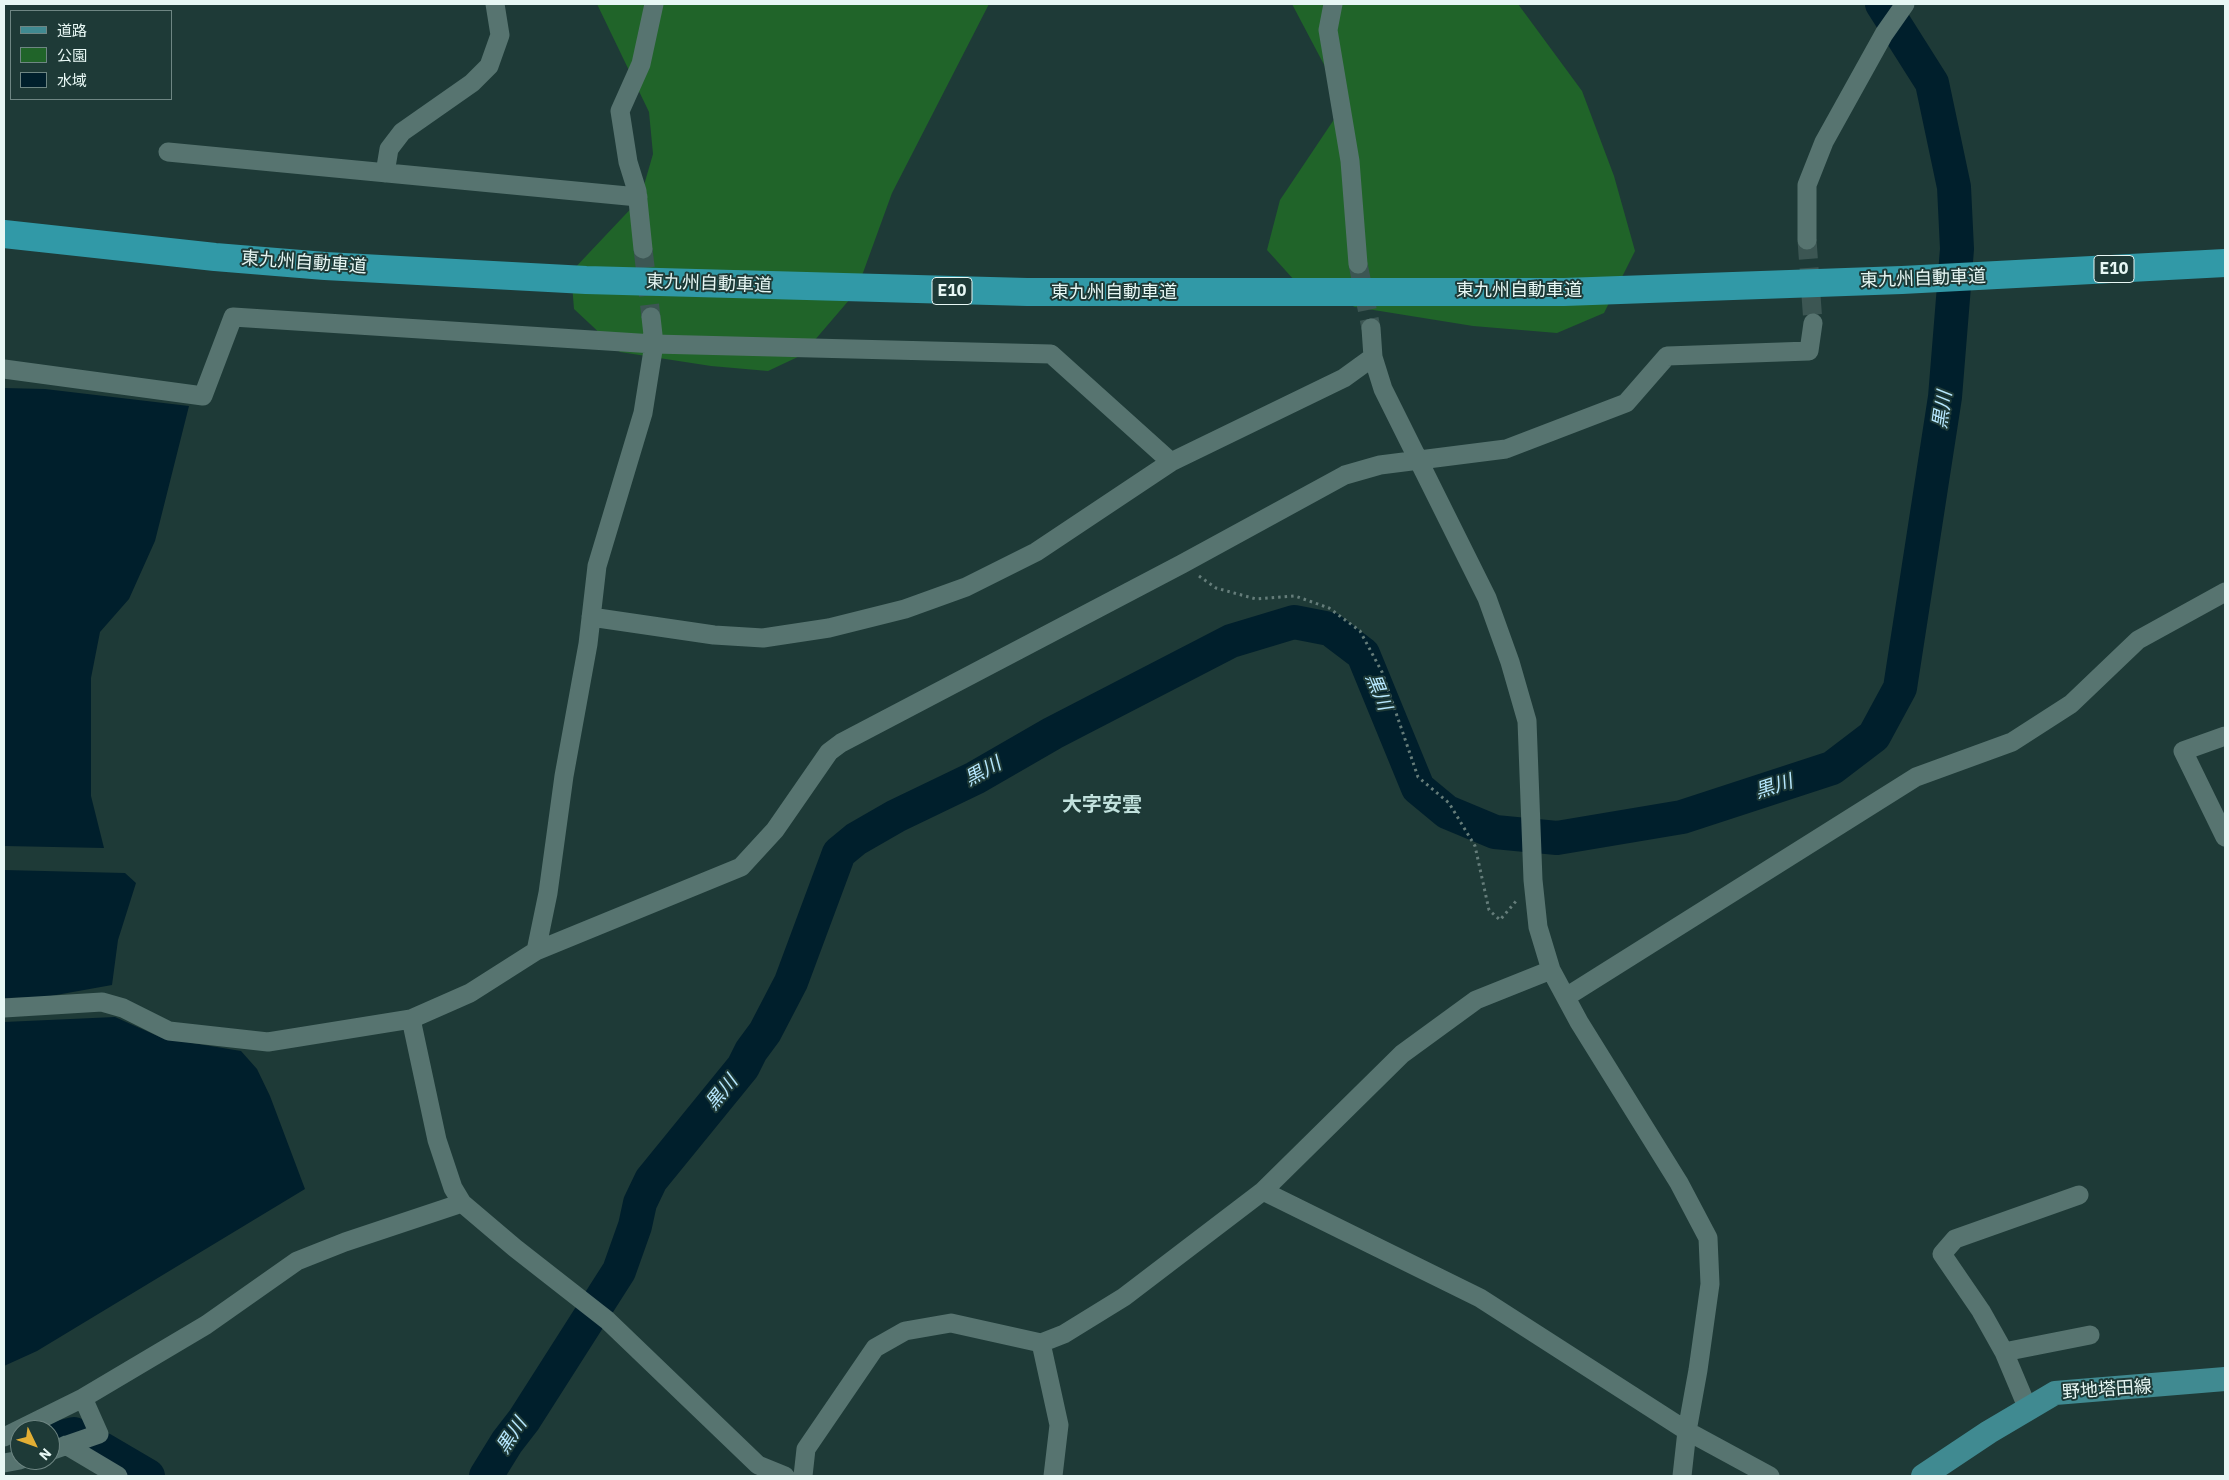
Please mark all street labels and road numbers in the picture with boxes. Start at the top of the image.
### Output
street label: 東九州自動車道 [240,248,368,278]
road number: E10 [2094,255,2134,282]
street label: 東九州自動車道 [1860,266,1986,292]
street label: 東九州自動車道 [646,271,772,297]
road number: E10 [932,278,972,304]
street label: 東九州自動車道 [1456,280,1582,302]
street label: 東九州自動車道 [1051,282,1177,304]
street label: 野地塔田線 [2061,1376,2153,1404]

